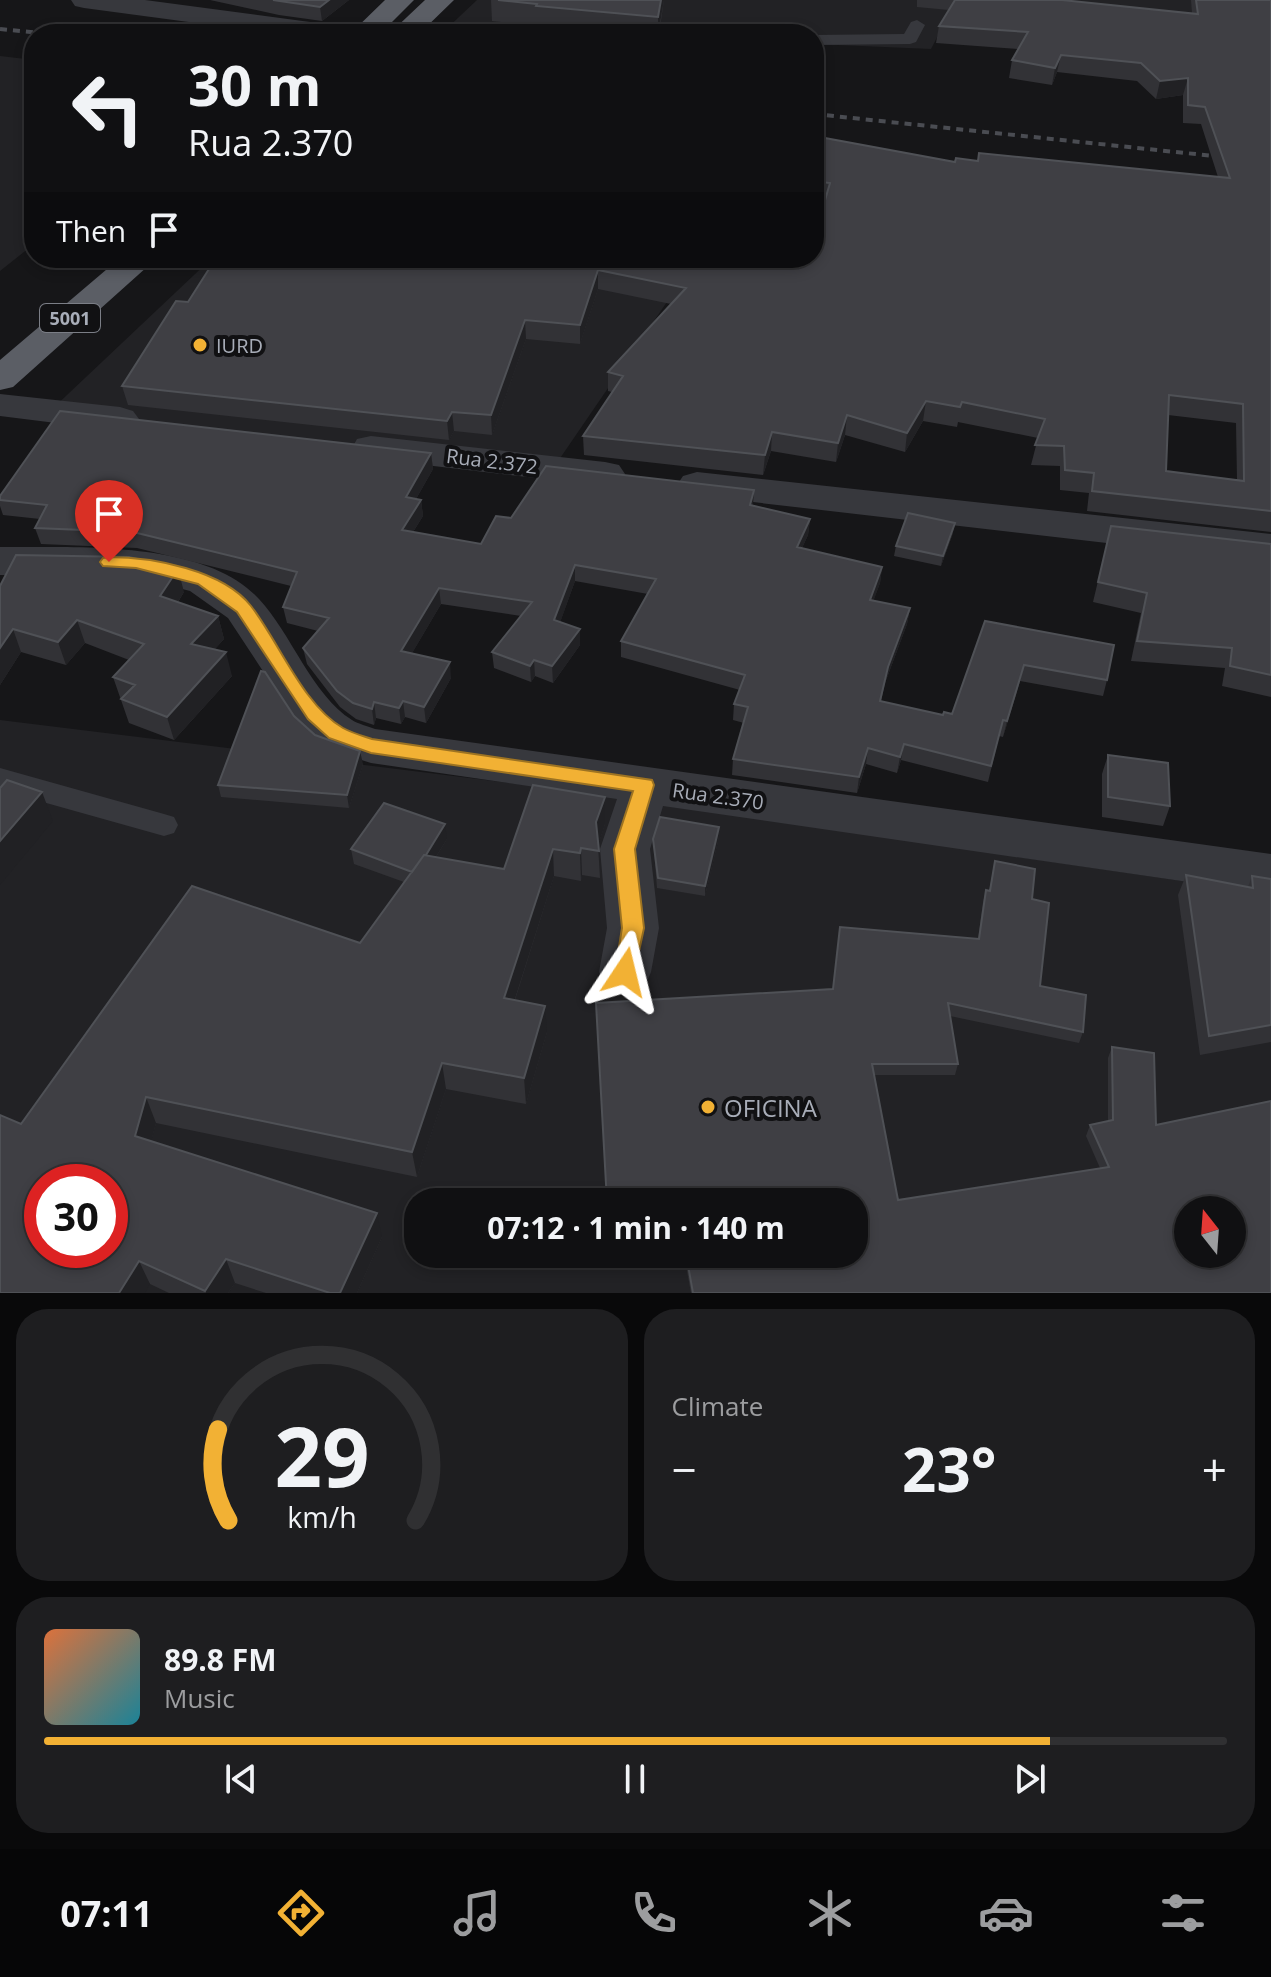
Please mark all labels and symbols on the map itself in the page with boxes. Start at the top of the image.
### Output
road number: 5001 [40,304,100,332]
place label: IURD [216,332,263,359]
marker: IURD [191,336,209,354]
street label: Rua 2.372 [445,442,539,480]
pin [75,480,143,562]
street label: Rua 2.370 [671,776,765,816]
position arrow [583,930,667,1014]
place label: OFICINA [724,1091,818,1124]
marker: OFICINA [699,1098,717,1116]
speed limit sign: 30 [24,1164,128,1268]
north arrow [1174,1196,1246,1268]

